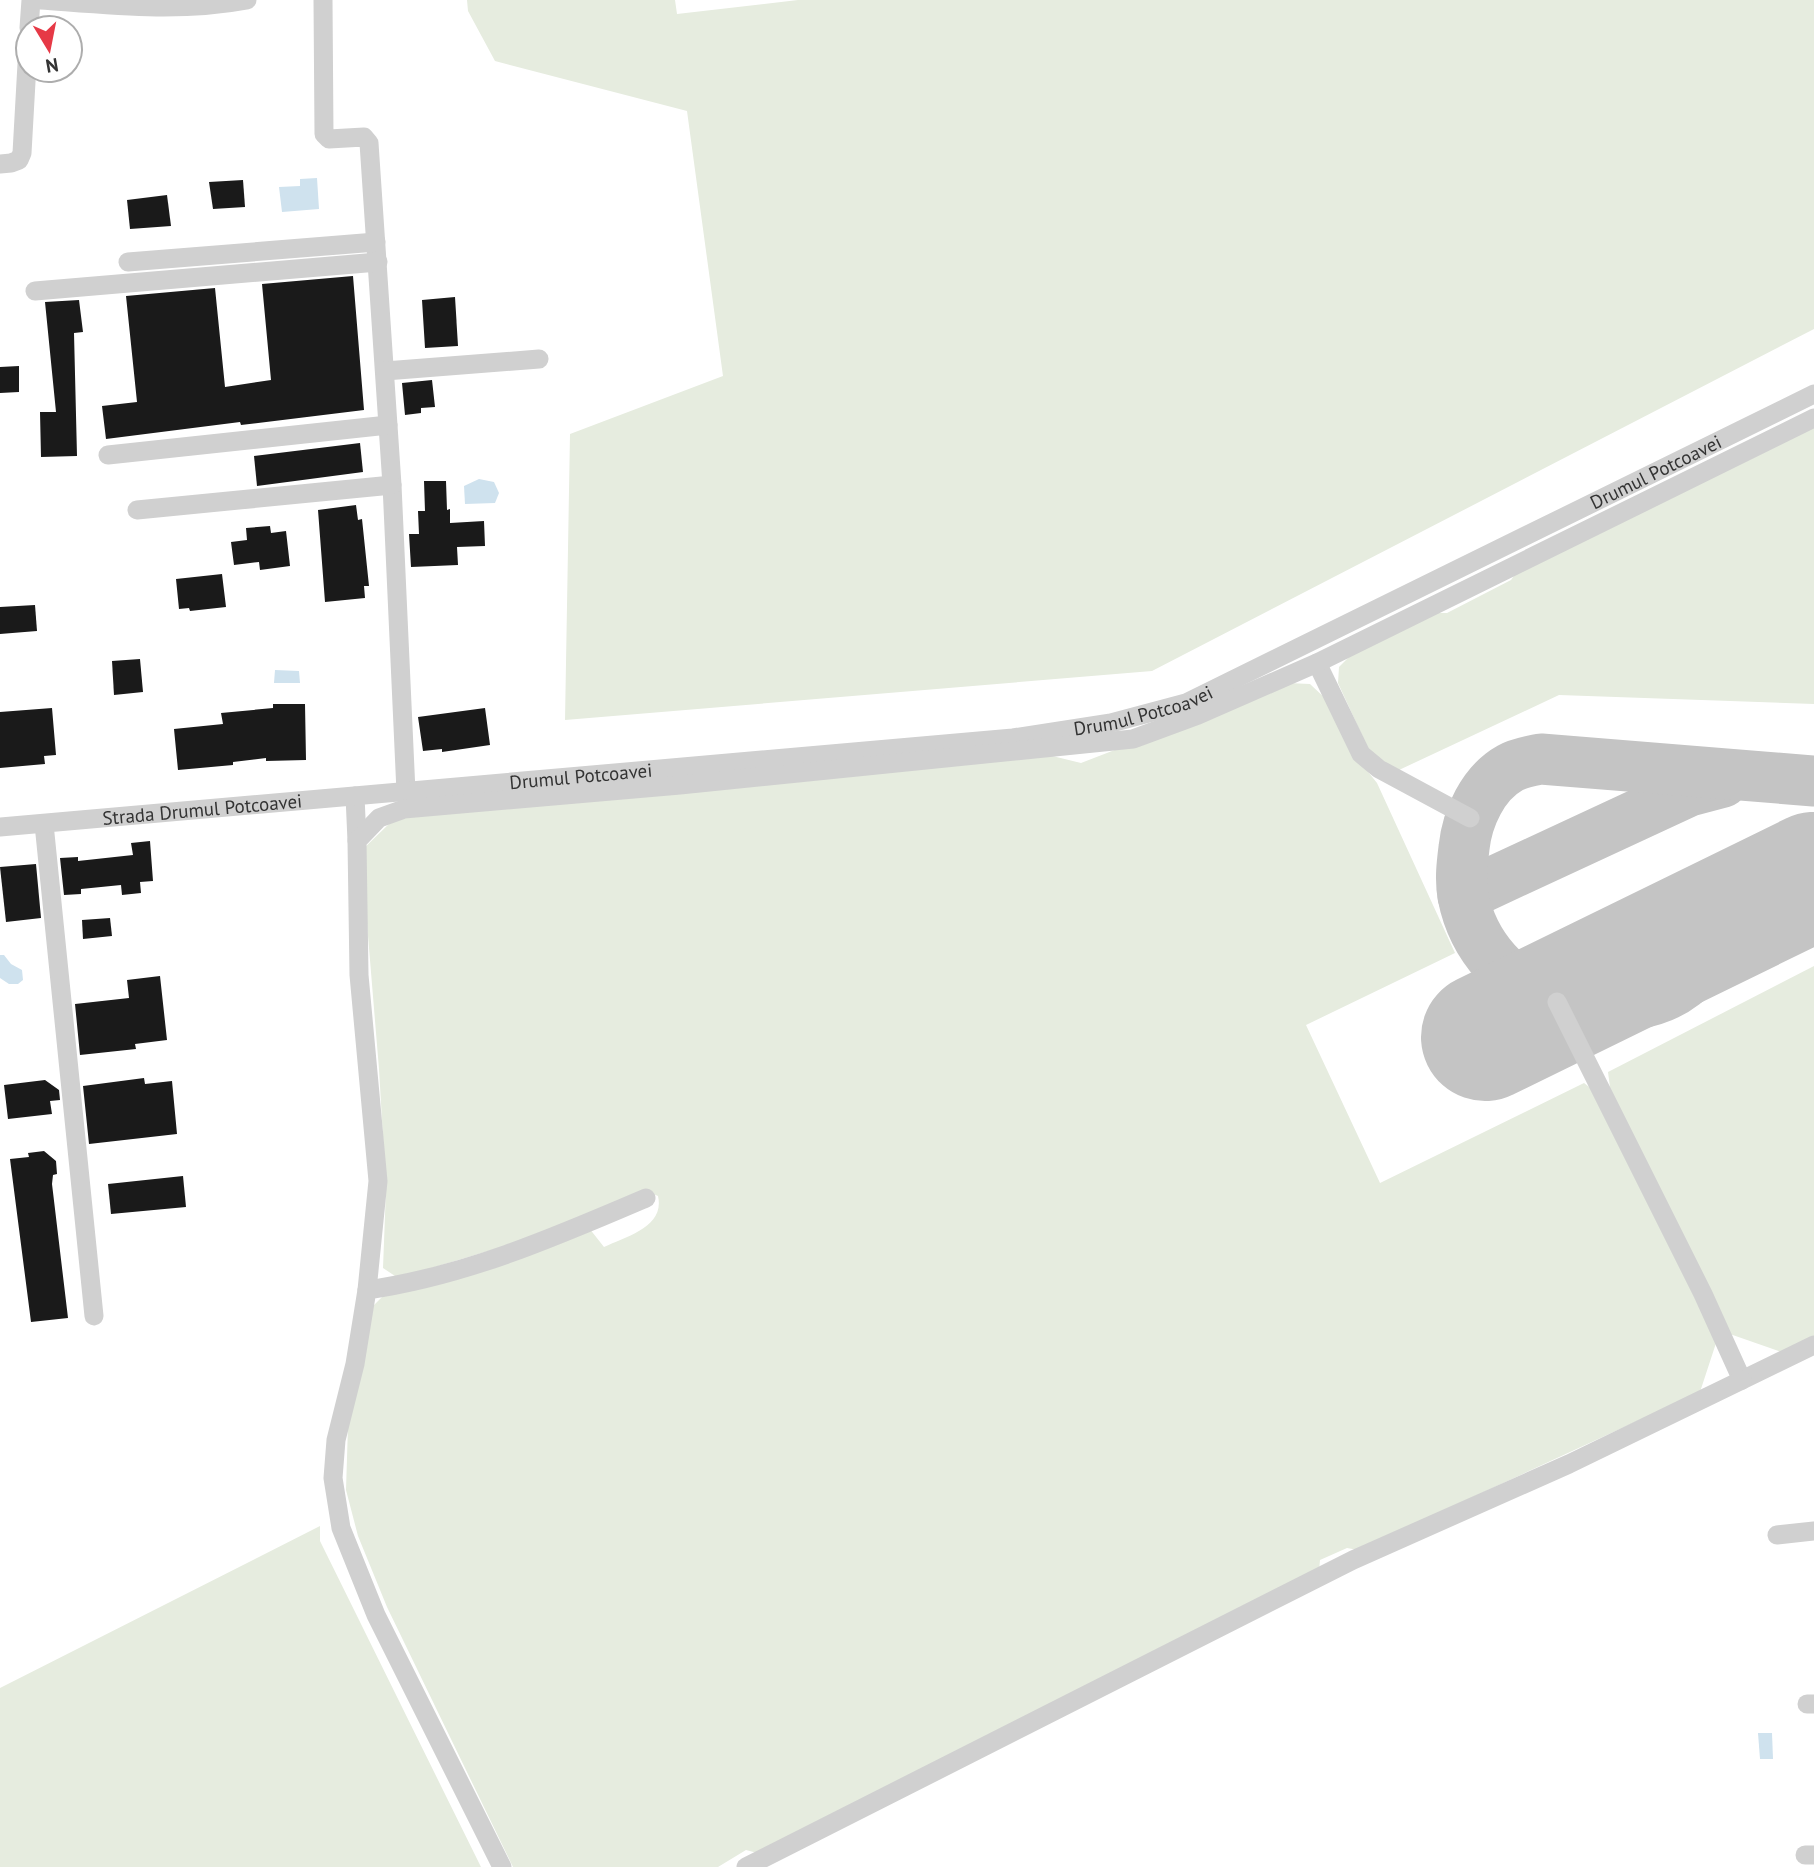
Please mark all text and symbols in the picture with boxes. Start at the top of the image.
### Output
north arrow [14,14,84,84]
text: N [44,53,60,79]
street label: Drumul Potcoavei [1586,430,1725,514]
street label: Drumul Potcoavei [1072,680,1216,741]
street label: Drumul Potcoavei [508,758,653,794]
street label: Strada Drumul Potcoavei [101,789,303,830]

